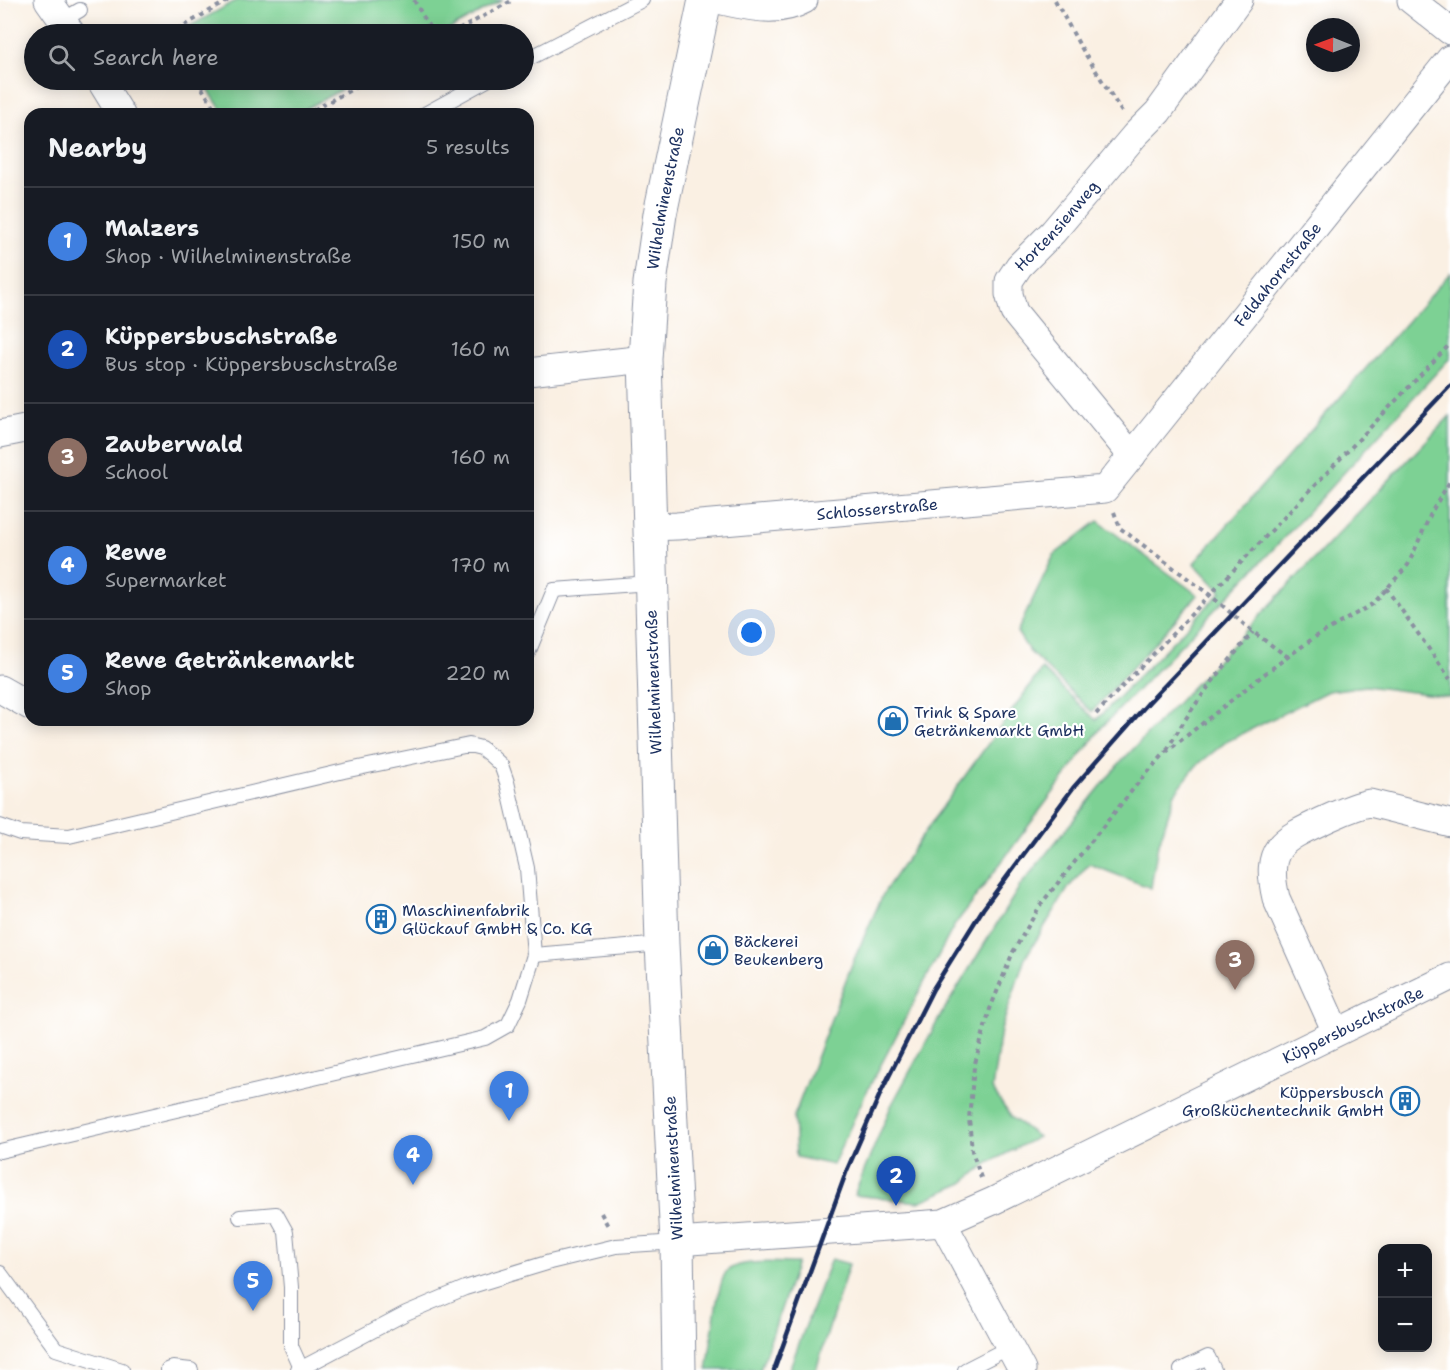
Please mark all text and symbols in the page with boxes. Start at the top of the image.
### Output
north arrow [1306,18,1360,72]
search box [24,24,534,90]
icon: search [45,41,78,74]
text: Search here [93,43,219,72]
street label: Wilhelminenstraße [642,125,689,271]
text: Nearby [48,130,147,165]
text: 5 results [426,134,510,160]
street label: Hortensienweg [1010,176,1104,276]
text: Malzers [105,214,199,243]
street label: Feldahornstraße [1229,218,1326,331]
text: 1 [63,228,72,254]
text: 150 m [452,228,510,254]
text: Shop · Wilhelminenstraße [105,243,352,269]
text: Küppersbuschstraße [105,322,338,351]
text: 2 [61,336,75,362]
text: 160 m [451,336,510,362]
text: Bus stop · Küppersbuschstraße [105,351,398,377]
text: Zauberwald [105,430,243,459]
text: 3 [61,444,75,470]
text: 160 m [451,444,510,470]
text: School [105,459,168,485]
street label: Schlosserstraße [816,493,939,525]
text: Rewe [105,538,167,567]
text: 4 [61,552,75,578]
text: 170 m [451,552,510,578]
text: Supermarket [105,567,227,593]
street label: Wilhelminenstraße [640,609,667,755]
your location [737,618,766,647]
text: Rewe Getränkemarkt [105,646,354,675]
text: 5 [61,660,74,686]
text: 220 m [446,660,510,686]
text: Shop [105,675,152,701]
place label: Trink & Spare Getränkemarkt GmbH [914,702,1084,741]
shop icon: Trink & Spare Getränkemarkt GmbH [877,705,909,737]
place label: Maschinenfabrik Glückauf GmbH & Co. KG [402,900,592,939]
building icon: Maschinenfabrik Glückauf GmbH & Co. KG [365,903,397,935]
place label: Bäckerei Beukenberg [734,931,824,970]
shop icon: Bäckerei Beukenberg [697,934,729,966]
pin: 3 [1216,940,1254,990]
street label: Küppersbuschstraße [1279,982,1427,1069]
pin: 1 [490,1072,528,1121]
place label: Küppersbusch Großküchentechnik GmbH [1182,1082,1384,1121]
building icon: Küppersbusch Großküchentechnik GmbH [1389,1085,1421,1117]
street label: Wilhelminenstraße [659,1095,688,1241]
pin: 4 [394,1136,432,1185]
pin: 2 [876,1156,916,1206]
map controls [1378,1244,1432,1352]
button: + [1378,1244,1432,1298]
pin: 5 [234,1262,272,1311]
button: − [1378,1298,1432,1352]

